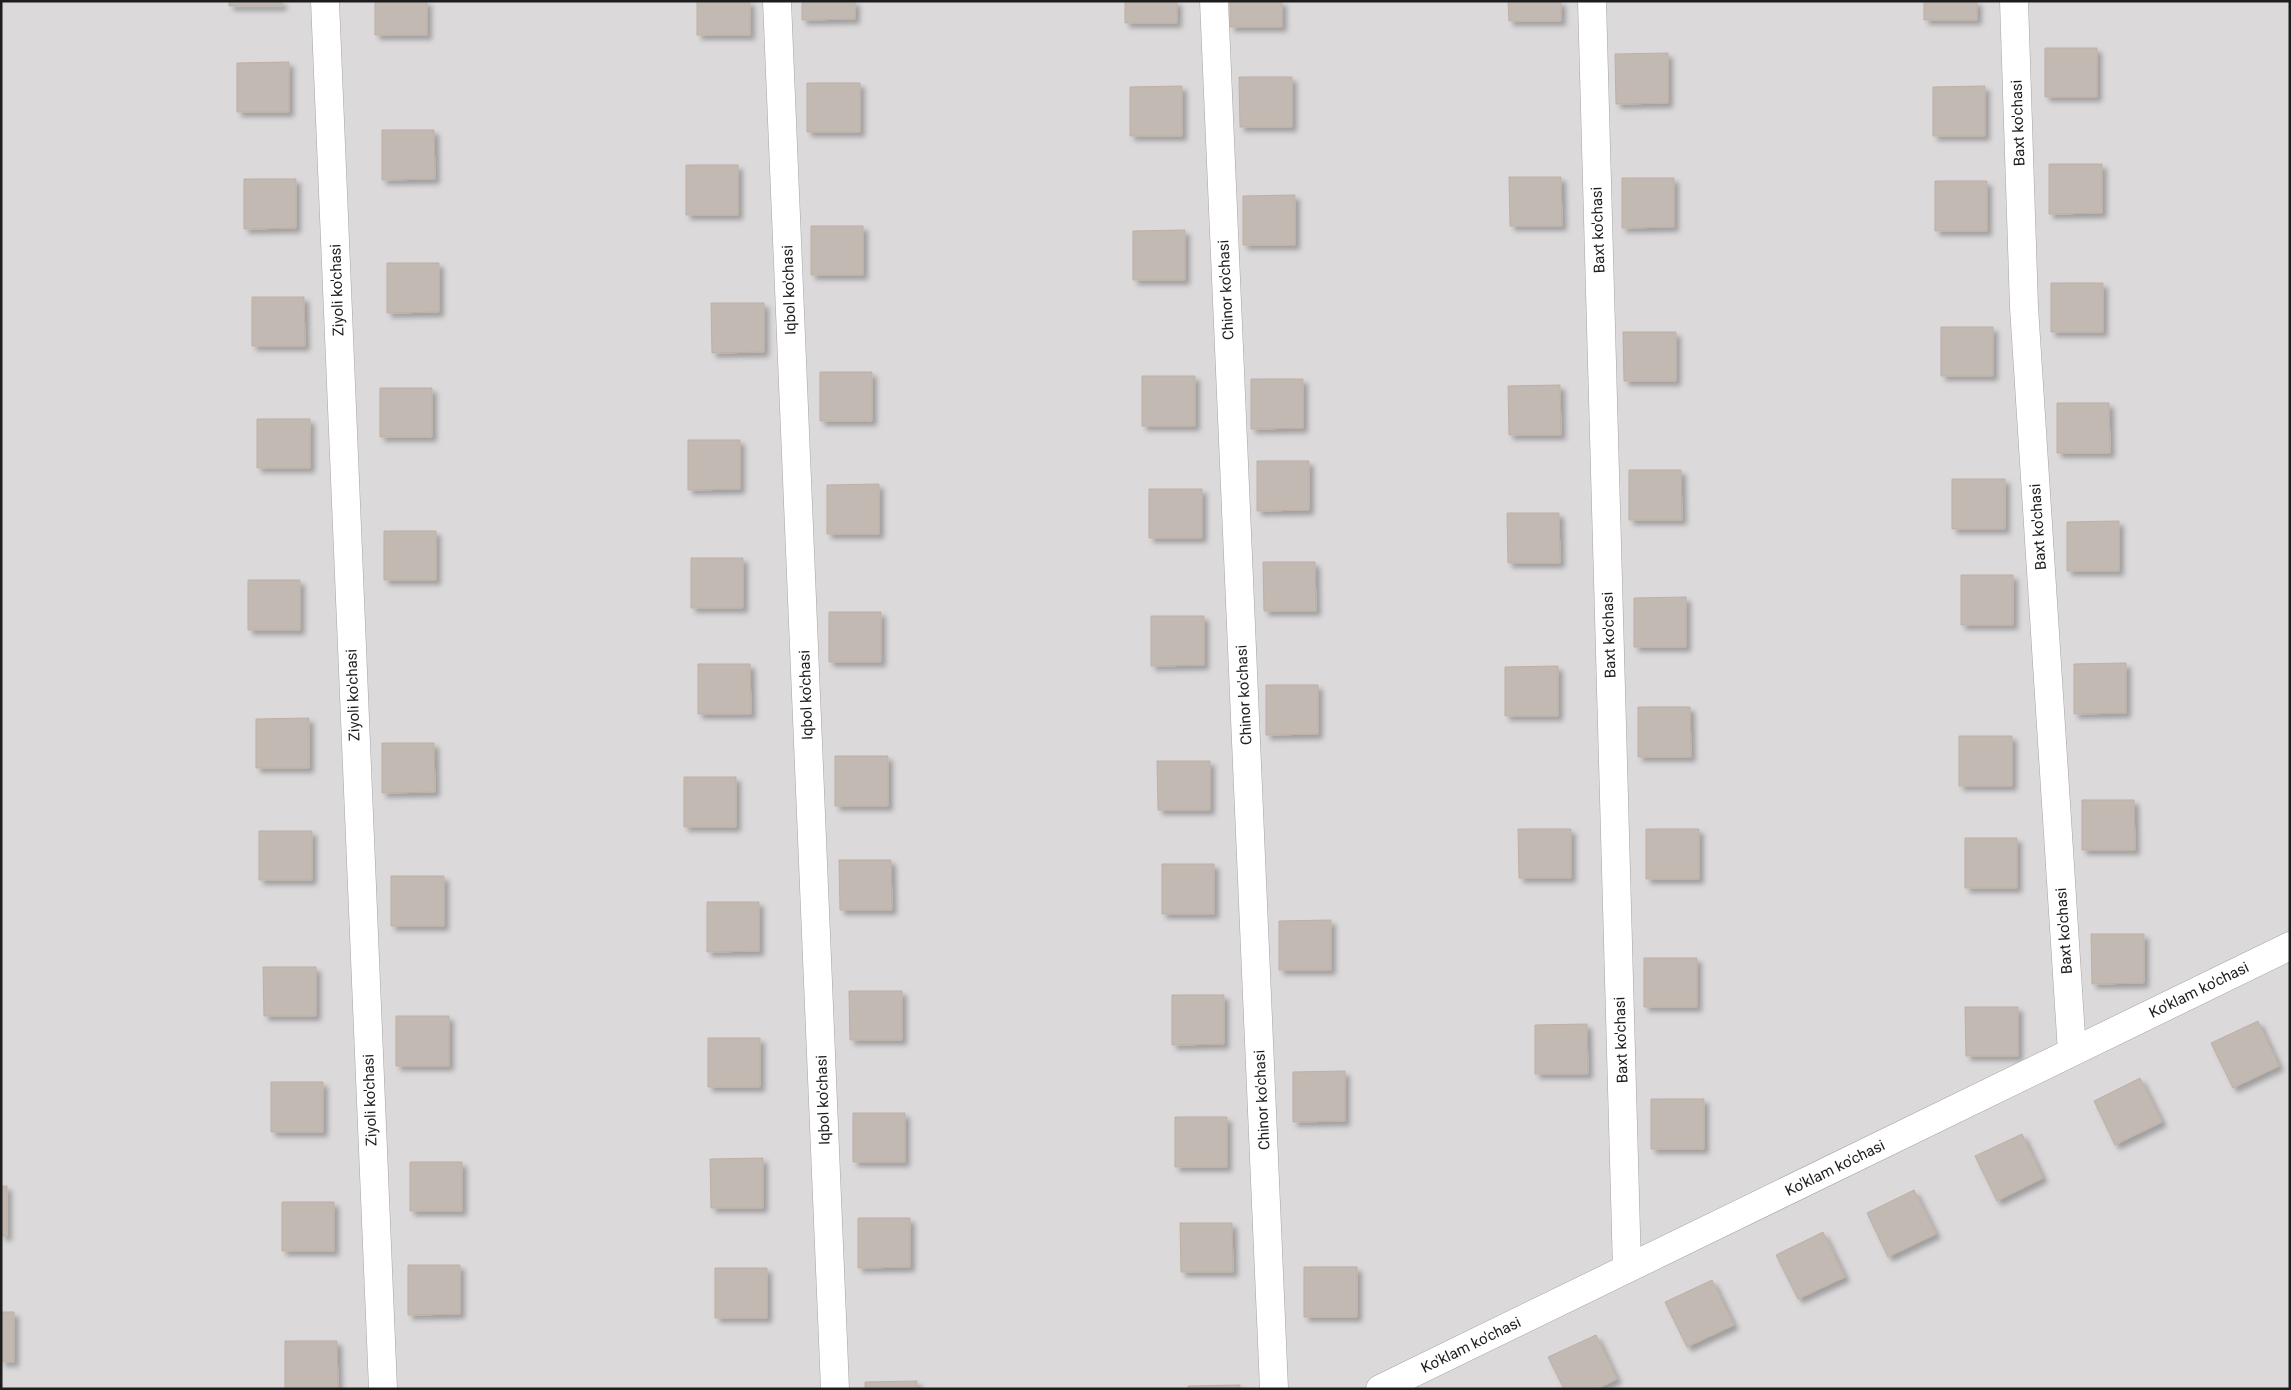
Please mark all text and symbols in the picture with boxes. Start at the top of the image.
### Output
street label: Baxt ko'chasi [2007,79,2029,167]
street label: Baxt ko'chasi [1587,186,1609,274]
street label: Chinor ko'chasi [1214,239,1238,341]
street label: Ziyoli ko'chasi [326,244,348,336]
street label: Iqbol ko'chasi [778,245,800,335]
street label: Baxt ko'chasi [2026,483,2050,571]
street label: Baxt ko'chasi [1598,591,1620,679]
street label: Chinor ko'chasi [1232,644,1256,746]
street label: Ziyoli ko'chasi [342,649,364,741]
street label: Iqbol ko'chasi [795,650,817,740]
street label: Baxt ko'chasi [2052,887,2076,975]
street label: Ko'klam ko'chasi [2146,958,2252,1022]
street label: Baxt ko'chasi [1610,996,1632,1084]
street label: Chinor ko'chasi [1250,1049,1274,1151]
street label: Ziyoli ko'chasi [359,1054,381,1146]
street label: Iqbol ko'chasi [812,1055,834,1145]
street label: Ko'klam ko'chasi [1782,1136,1888,1200]
street label: Ko'klam ko'chasi [1418,1313,1524,1377]

